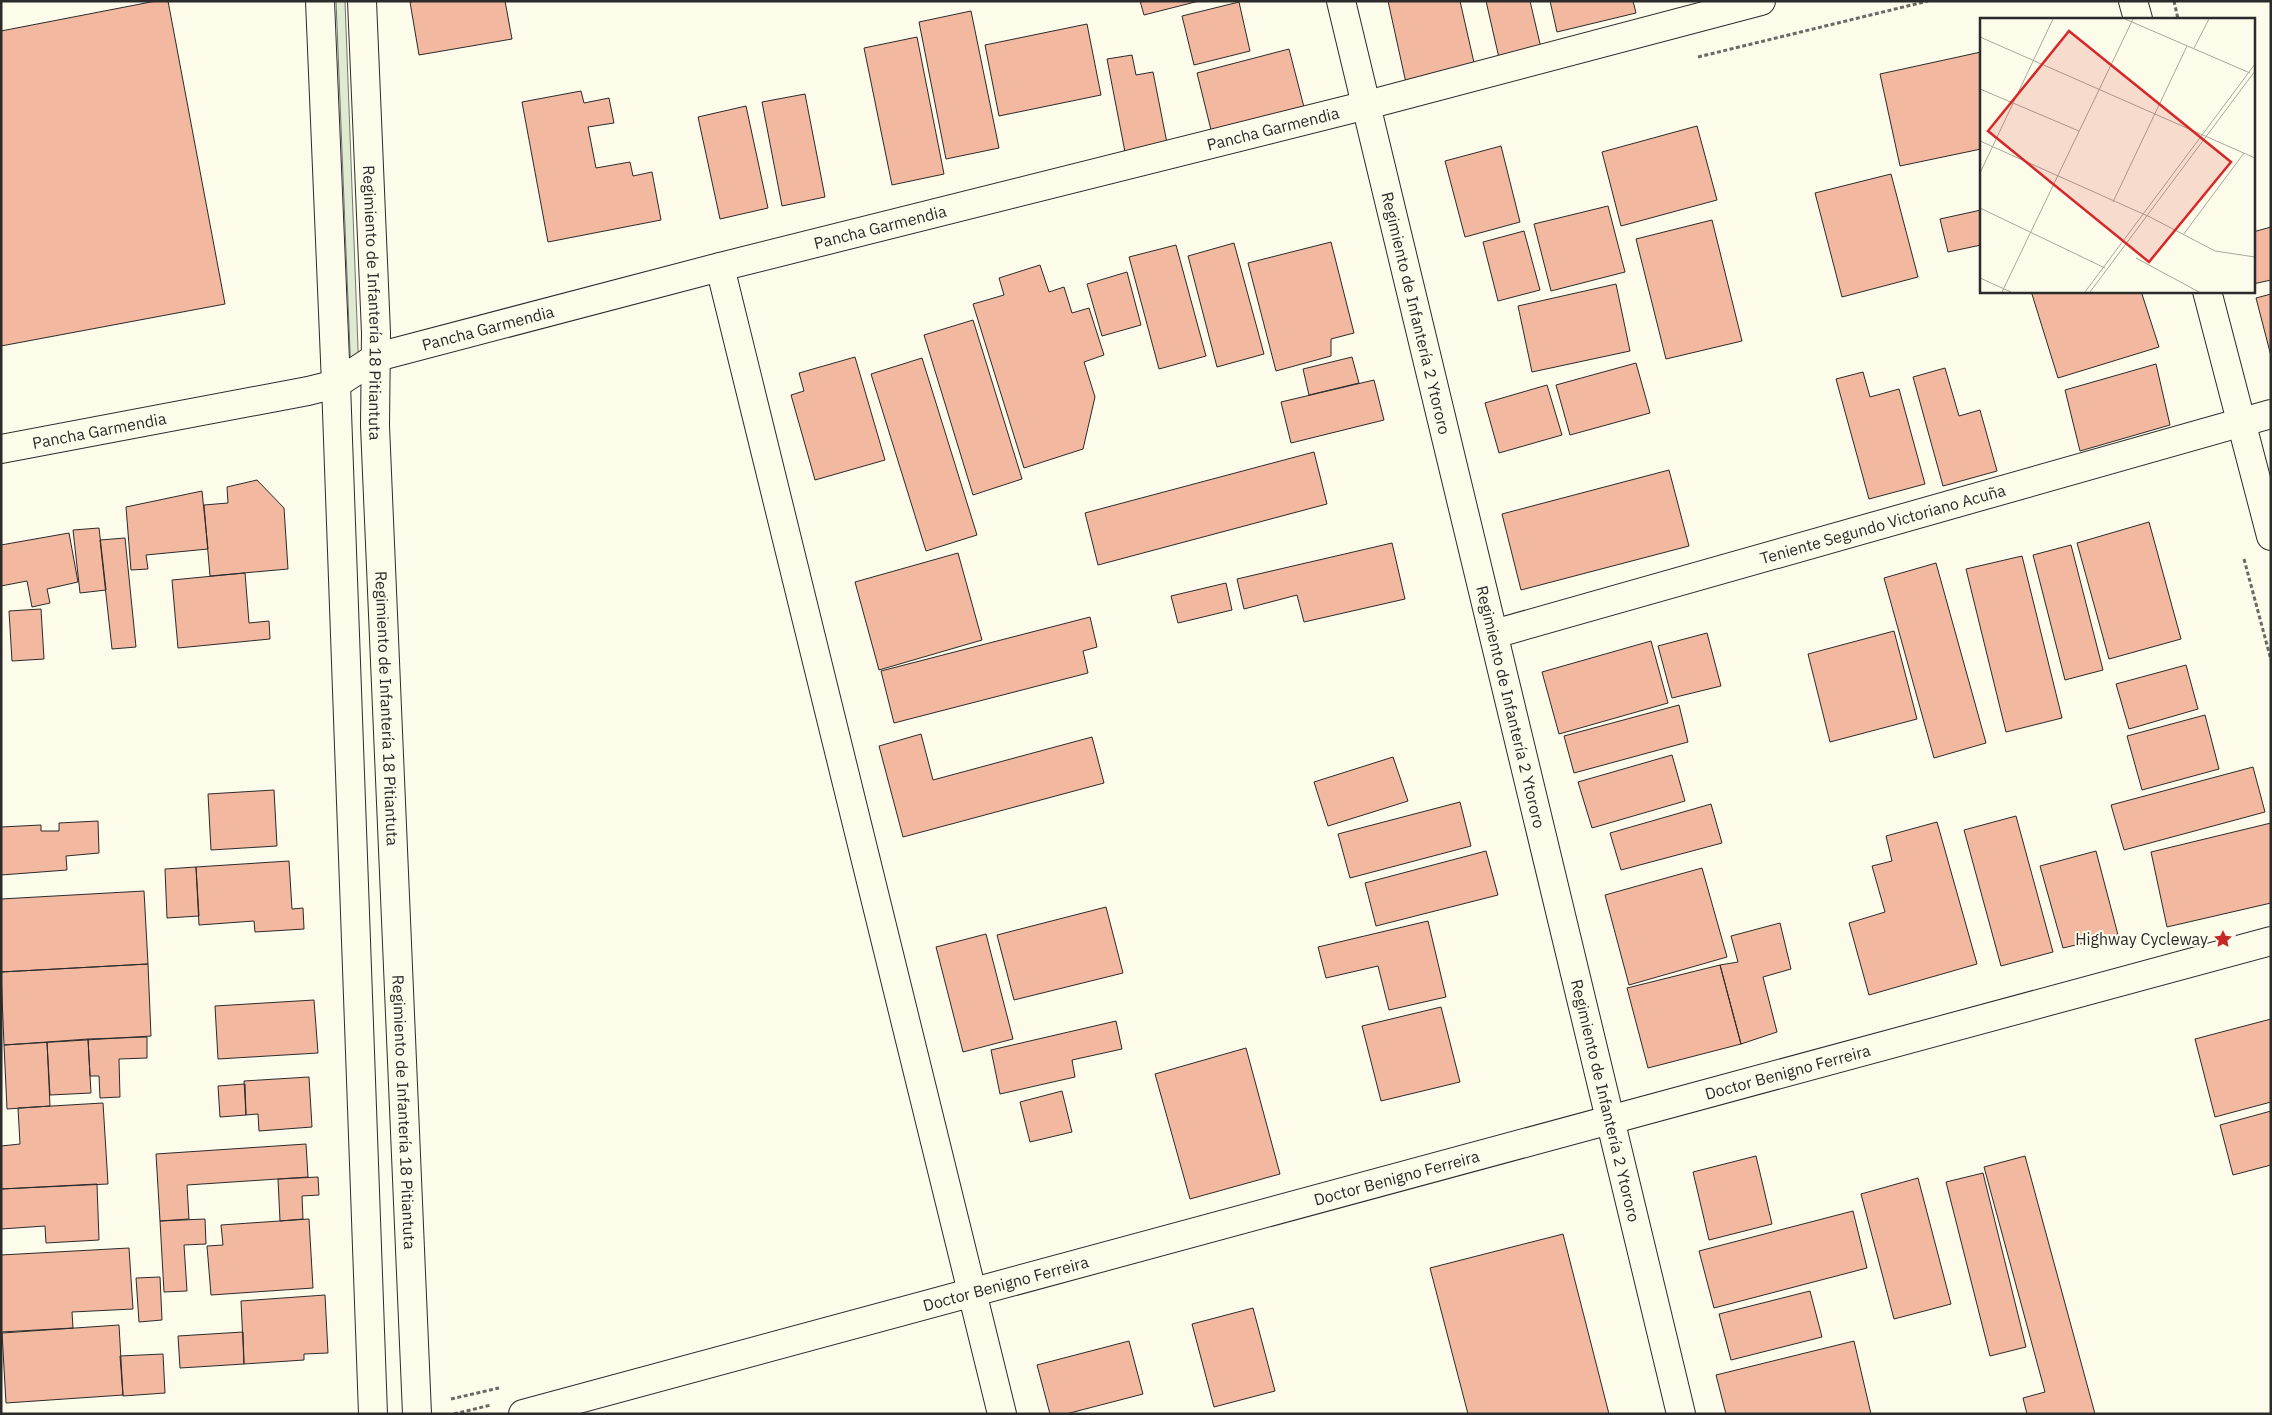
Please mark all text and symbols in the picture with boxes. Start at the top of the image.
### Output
inset map [1980,18,2254,292]
street label: Pancha Garmendia [1205,102,1342,155]
street label: Regimiento de Infantería 18 Pitiantuta [359,165,386,441]
street label: Regimiento de Infantería 2 Ytororo [1377,190,1455,437]
street label: Pancha Garmendia [812,201,949,253]
street label: Pancha Garmendia [420,301,557,355]
street label: Pancha Garmendia [31,408,168,453]
street label: Teniente Segundo Victoriano Acuña [1758,480,2008,568]
street label: Regimiento de Infantería 18 Pitiantuta [371,571,403,847]
street label: Regimiento de Infantería 2 Ytororo [1472,583,1550,830]
place icon: Highway Cycleway [2212,928,2234,950]
place label: Highway Cycleway [2075,929,2208,949]
street label: Regimiento de Infantería 18 Pitiantuta [388,974,420,1250]
street label: Regimiento de Infantería 2 Ytororo [1567,977,1644,1224]
street label: Doctor Benigno Ferreira [1702,1040,1873,1104]
street label: Doctor Benigno Ferreira [1312,1146,1482,1210]
street label: Doctor Benigno Ferreira [921,1251,1091,1315]

